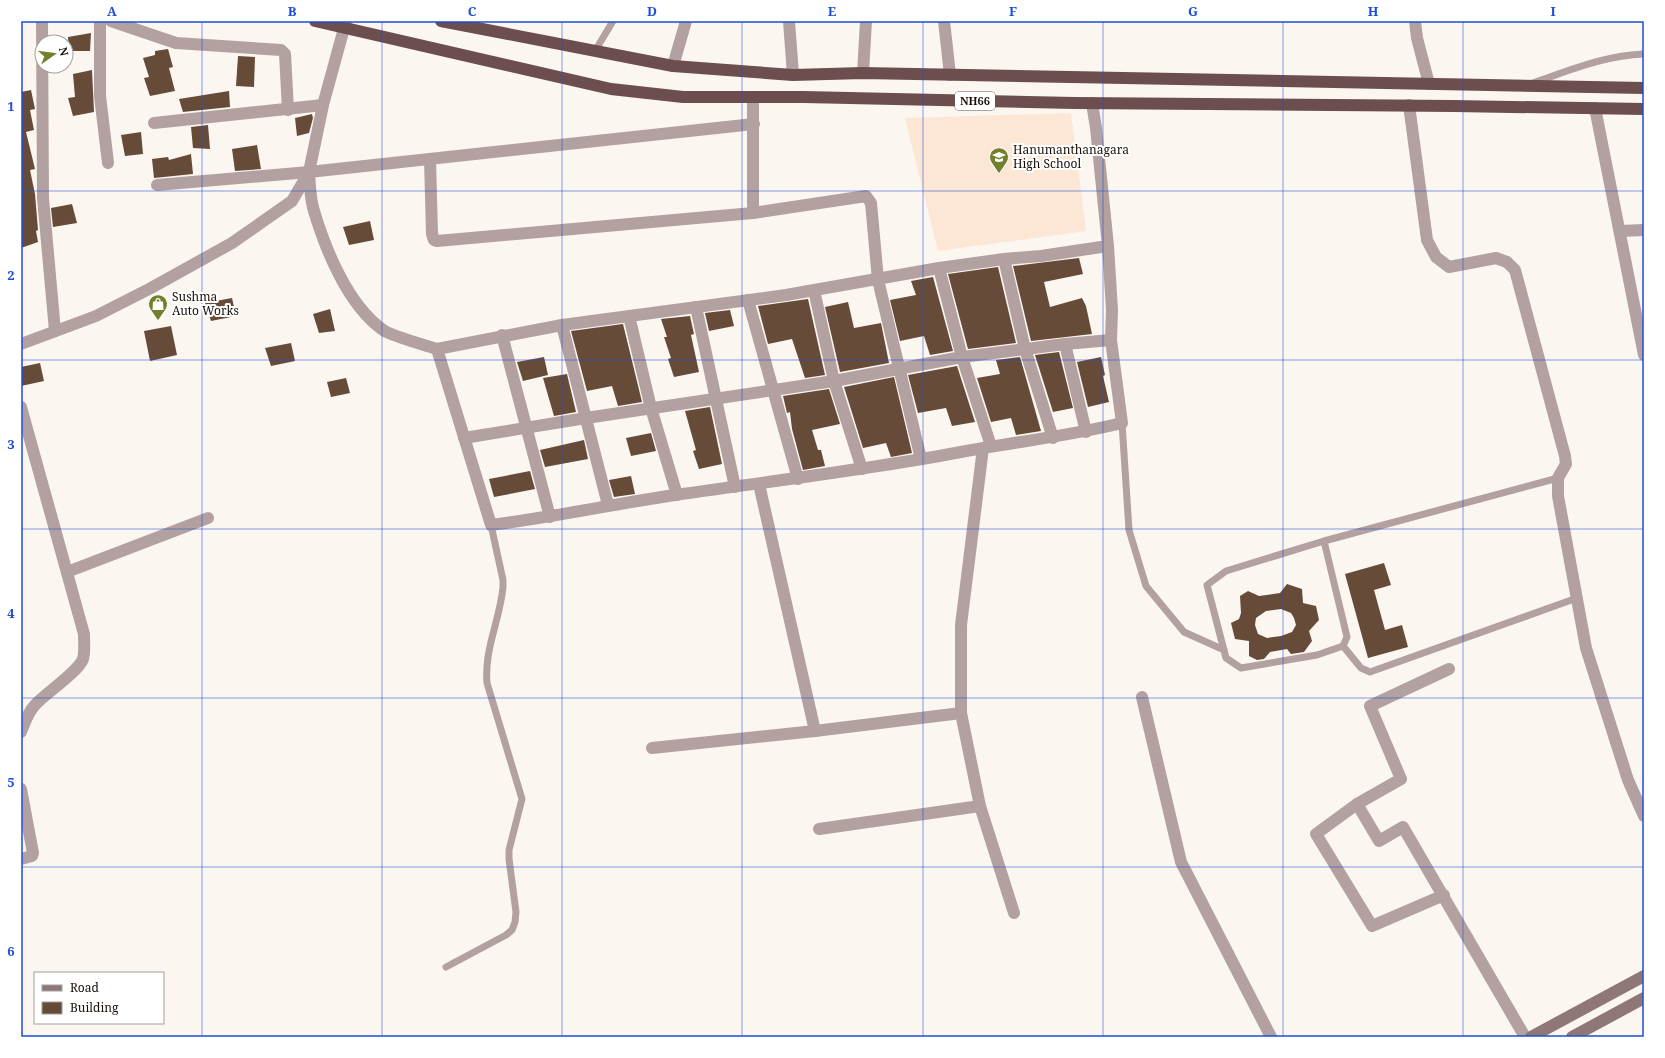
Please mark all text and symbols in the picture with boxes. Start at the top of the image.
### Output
text: A [107,2,117,20]
text: B [288,2,297,20]
text: C [468,2,477,20]
text: D [647,2,657,20]
text: E [828,2,837,20]
text: F [1009,2,1017,20]
text: G [1188,2,1198,20]
text: H [1368,2,1379,20]
text: I [1550,2,1556,20]
north arrow [34,34,74,74]
text: N [56,45,73,58]
road number: NH66 [955,92,995,110]
text: 1 [7,97,15,115]
place label: Hanumanthanagara High School [1013,141,1129,172]
school or university icon: Hanumanthanagara High School [988,146,1010,174]
text: 2 [7,266,15,284]
place label: Sushma Auto Works [172,288,239,319]
shop icon: Sushma Auto Works [147,293,169,321]
text: 3 [7,435,15,453]
text: 4 [7,604,15,622]
text: 5 [7,773,15,791]
text: 6 [7,942,15,960]
legend [34,972,164,1024]
text: Road [70,979,100,996]
text: Building [70,999,119,1016]

